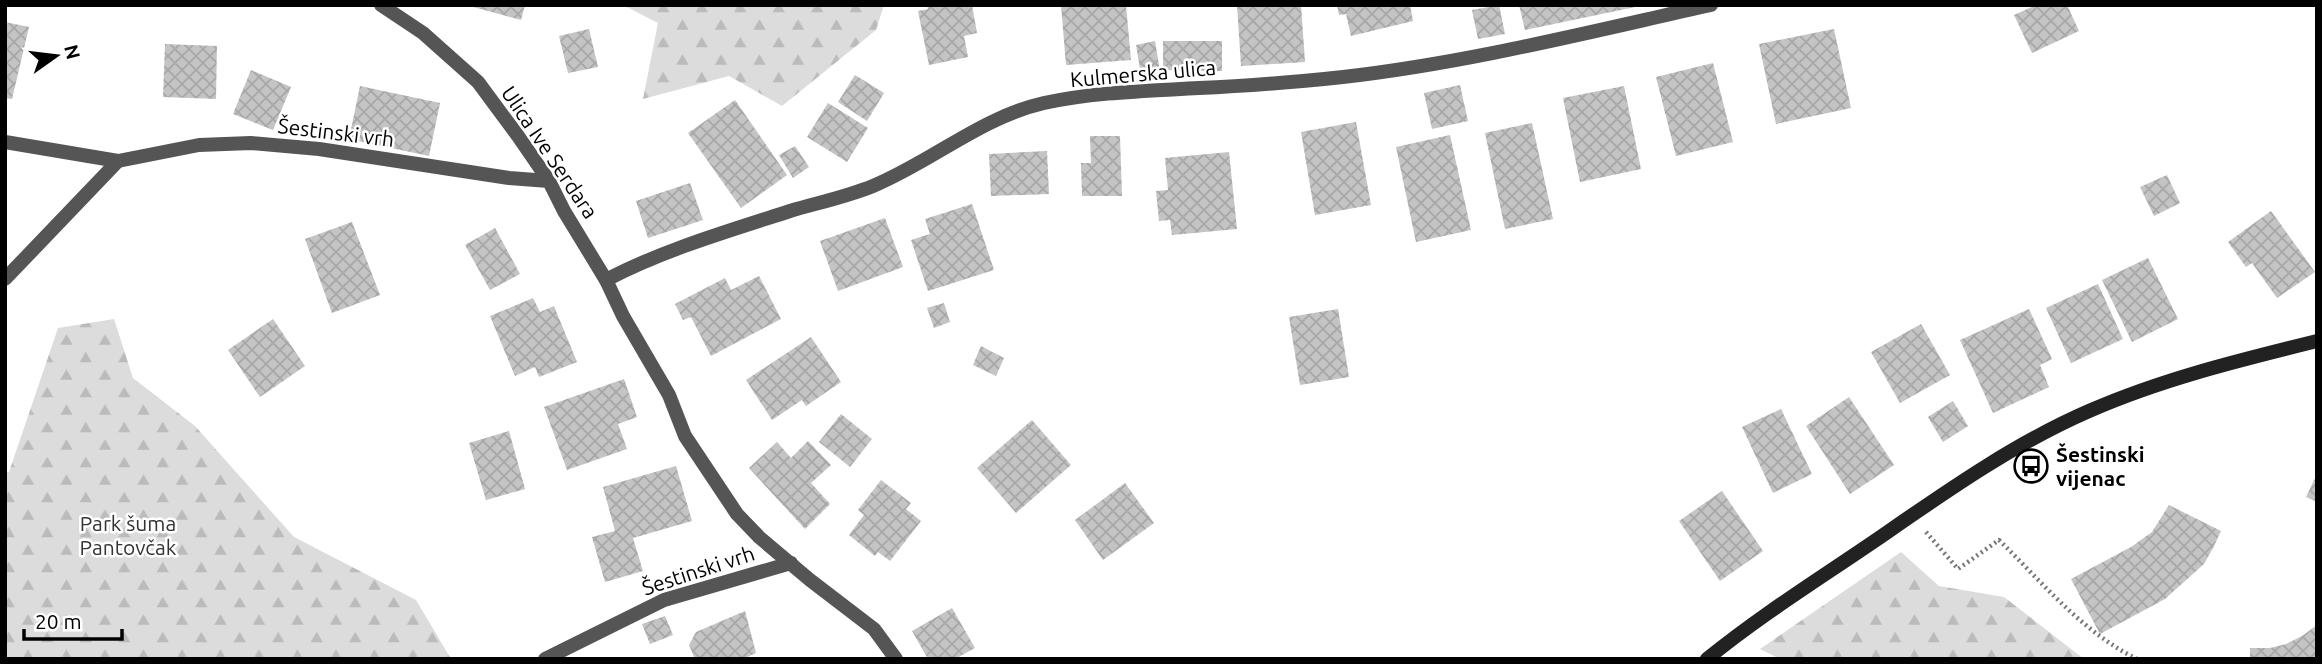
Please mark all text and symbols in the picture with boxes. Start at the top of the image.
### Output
north arrow [21,21,91,91]
text: N [60,42,85,61]
street label: Kulmerska ulica [1069,55,1217,91]
street label: Ulica Ive Serdara [497,81,603,223]
street label: Šestinski vrh [277,113,395,151]
place label: Šestinski vijenac [2056,442,2145,490]
bus stop icon: Šestinski vijenac [2012,447,2050,485]
park label: Park šuma Pantovčak [80,511,177,559]
street label: Šestinski vrh [639,541,757,599]
scale bar [24,598,122,642]
text: 20 m [35,609,82,633]

